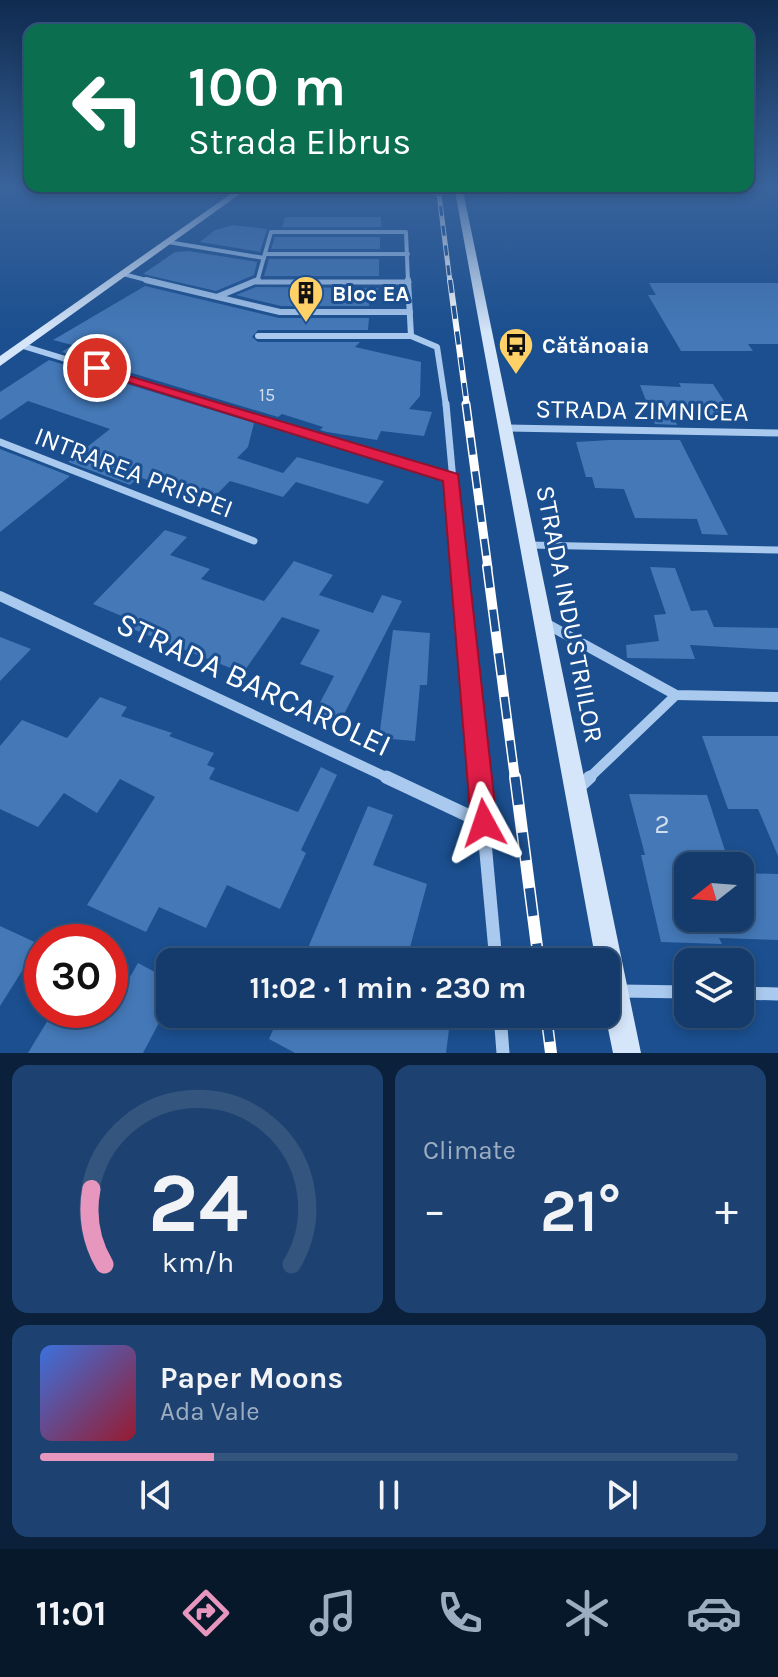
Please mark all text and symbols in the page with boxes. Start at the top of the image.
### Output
text: 100 m [188,54,346,119]
icon: left [56,56,160,160]
text: Strada Elbrus [188,121,411,163]
building icon: Bloc EA [287,274,325,324]
place label: Bloc EA [332,281,410,307]
bus stop icon: Cătănoaia [497,326,535,376]
place label: Cătănoaia [542,333,649,359]
pin [63,334,131,402]
icon: arrive [75,346,119,390]
house number: 15 [259,384,275,406]
street label: STRADA ZIMNICEA [535,393,749,428]
street label: INTRAREA PRISPEI [30,420,237,525]
street label: STRADA INDUSTRIILOR [529,483,610,745]
street label: STRADA BARCAROLEI [111,605,397,764]
position arrow [442,781,526,865]
house number: 2 [654,809,670,840]
north arrow [674,852,754,932]
map controls [674,852,754,1028]
speed limit sign: 30 [24,924,128,1028]
button: layers [674,948,754,1028]
text: 11:02 · 1 min · 230 m [250,970,527,1006]
text: Climate [423,1135,516,1166]
text: 24 [148,1155,247,1252]
text: 21° [540,1176,621,1246]
text: − [423,1185,446,1236]
text: + [715,1185,738,1236]
text: km/h [161,1246,234,1279]
text: Paper Moons [160,1360,343,1396]
text: Ada Vale [160,1396,260,1427]
icon: previous [134,1473,178,1517]
icon: pause [367,1473,411,1517]
icon: next [600,1473,644,1517]
icon: directions [178,1585,234,1641]
icon: music [305,1585,361,1641]
icon: phone [432,1585,488,1641]
icon: climate [559,1585,615,1641]
icon: car [686,1585,742,1641]
text: 11:01 [36,1592,107,1634]

